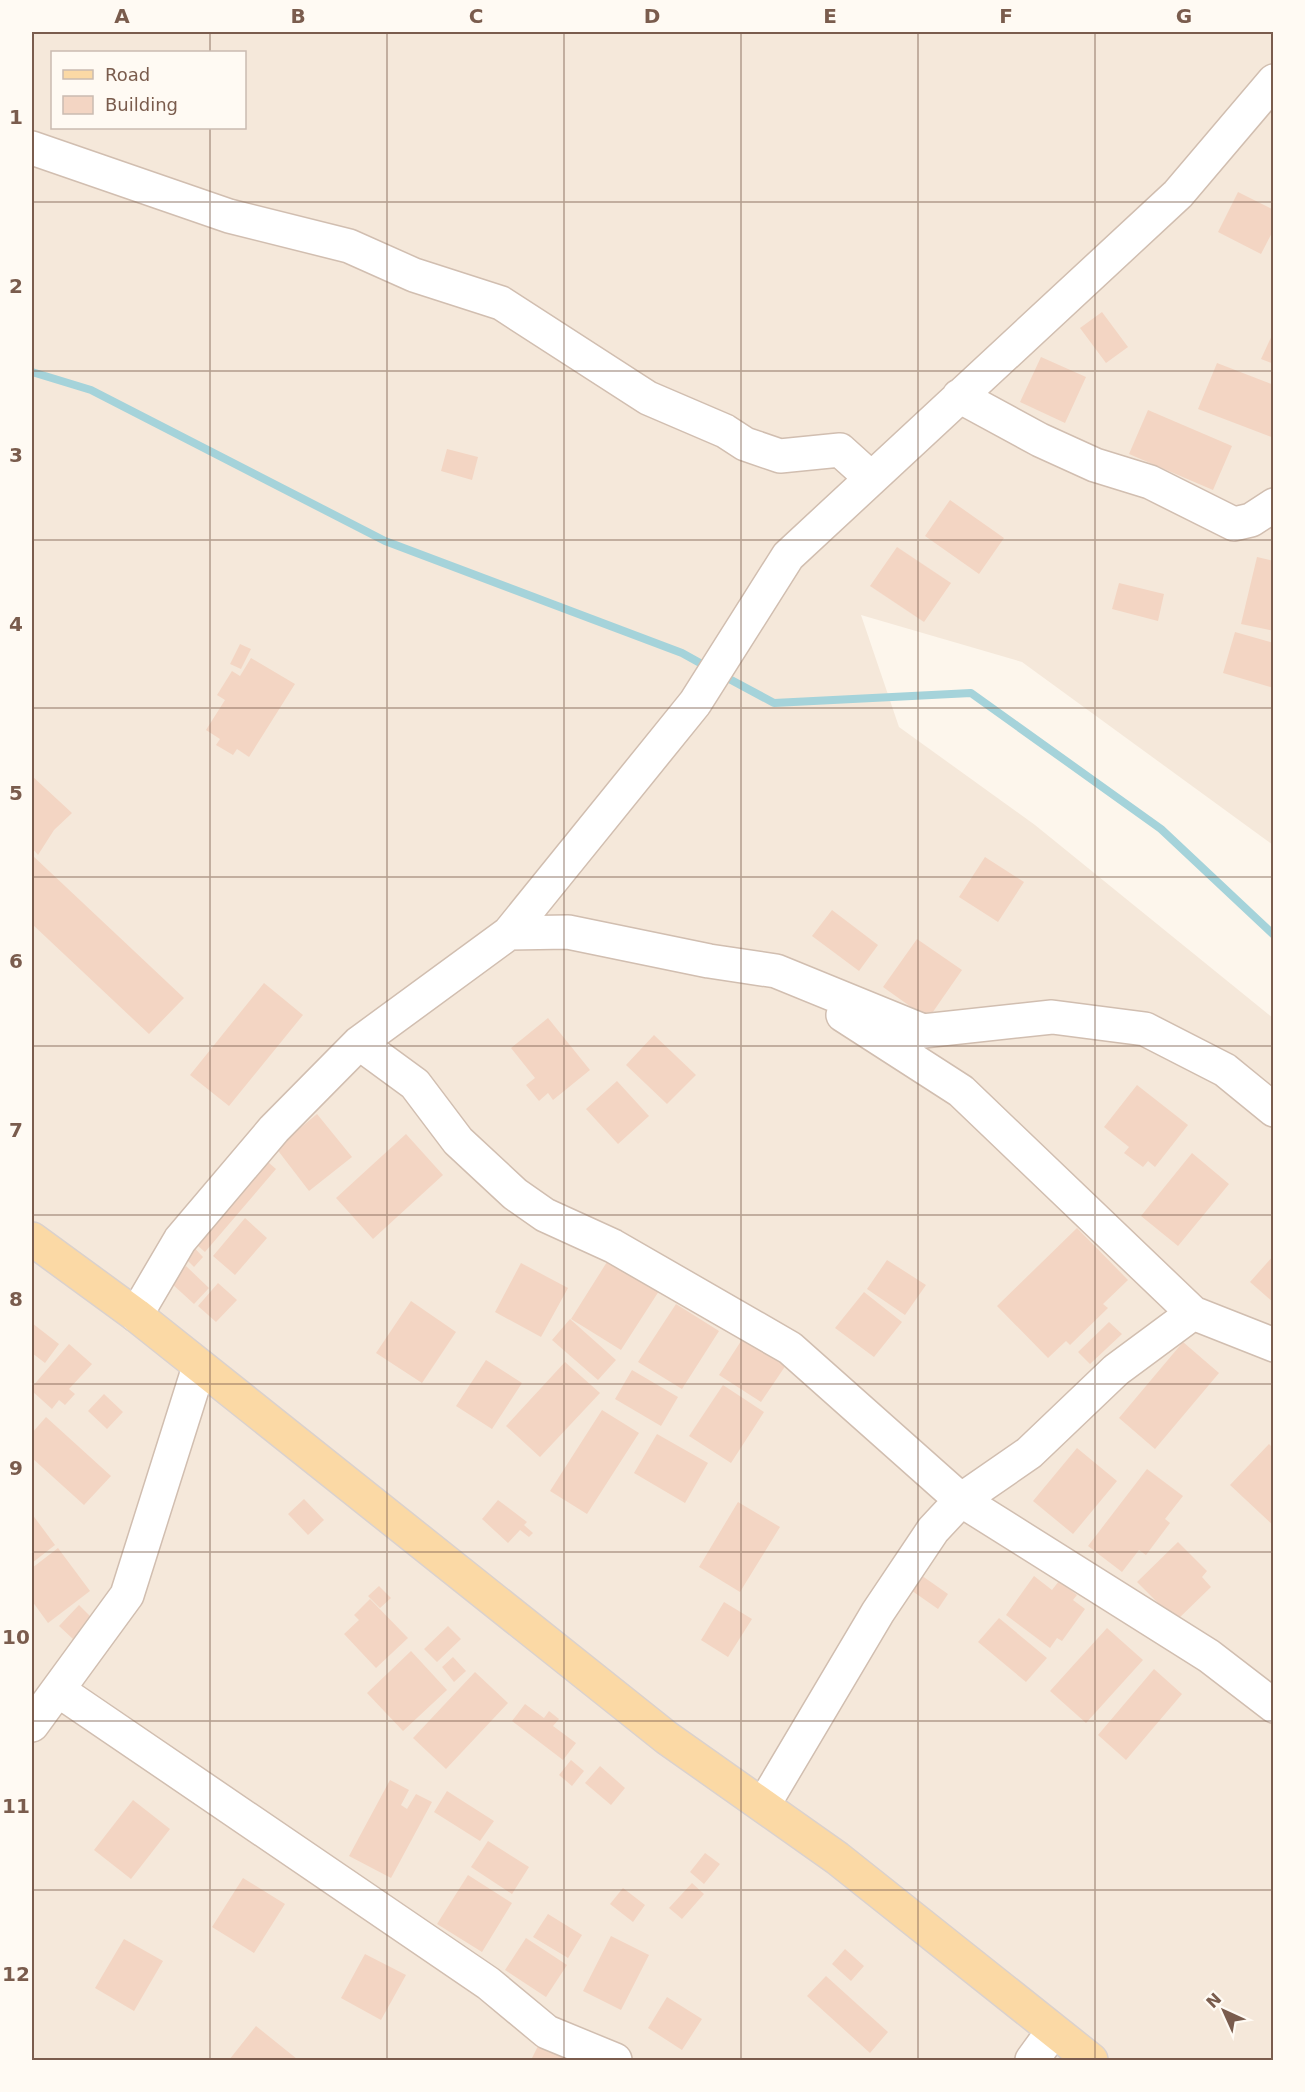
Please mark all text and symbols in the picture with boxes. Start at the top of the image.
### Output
text: A [114,4,130,28]
text: B [290,4,306,28]
text: C [469,4,483,28]
text: D [644,4,660,28]
text: E [823,4,837,28]
text: F [999,4,1013,28]
text: G [1176,4,1192,28]
legend [51,51,246,129]
text: Road [105,64,150,85]
text: Building [105,94,178,115]
text: 1 [9,105,23,129]
text: 2 [9,274,23,298]
text: 3 [9,443,23,467]
text: 4 [9,612,23,636]
text: 5 [9,781,23,805]
text: 6 [9,949,23,973]
text: 7 [9,1118,23,1142]
text: 8 [9,1287,23,1311]
text: 9 [9,1456,23,1480]
text: 10 [2,1625,30,1649]
text: 11 [2,1794,30,1818]
text: 12 [2,1962,30,1986]
north arrow [1194,1981,1254,2041]
text: N [1202,1989,1225,2012]

